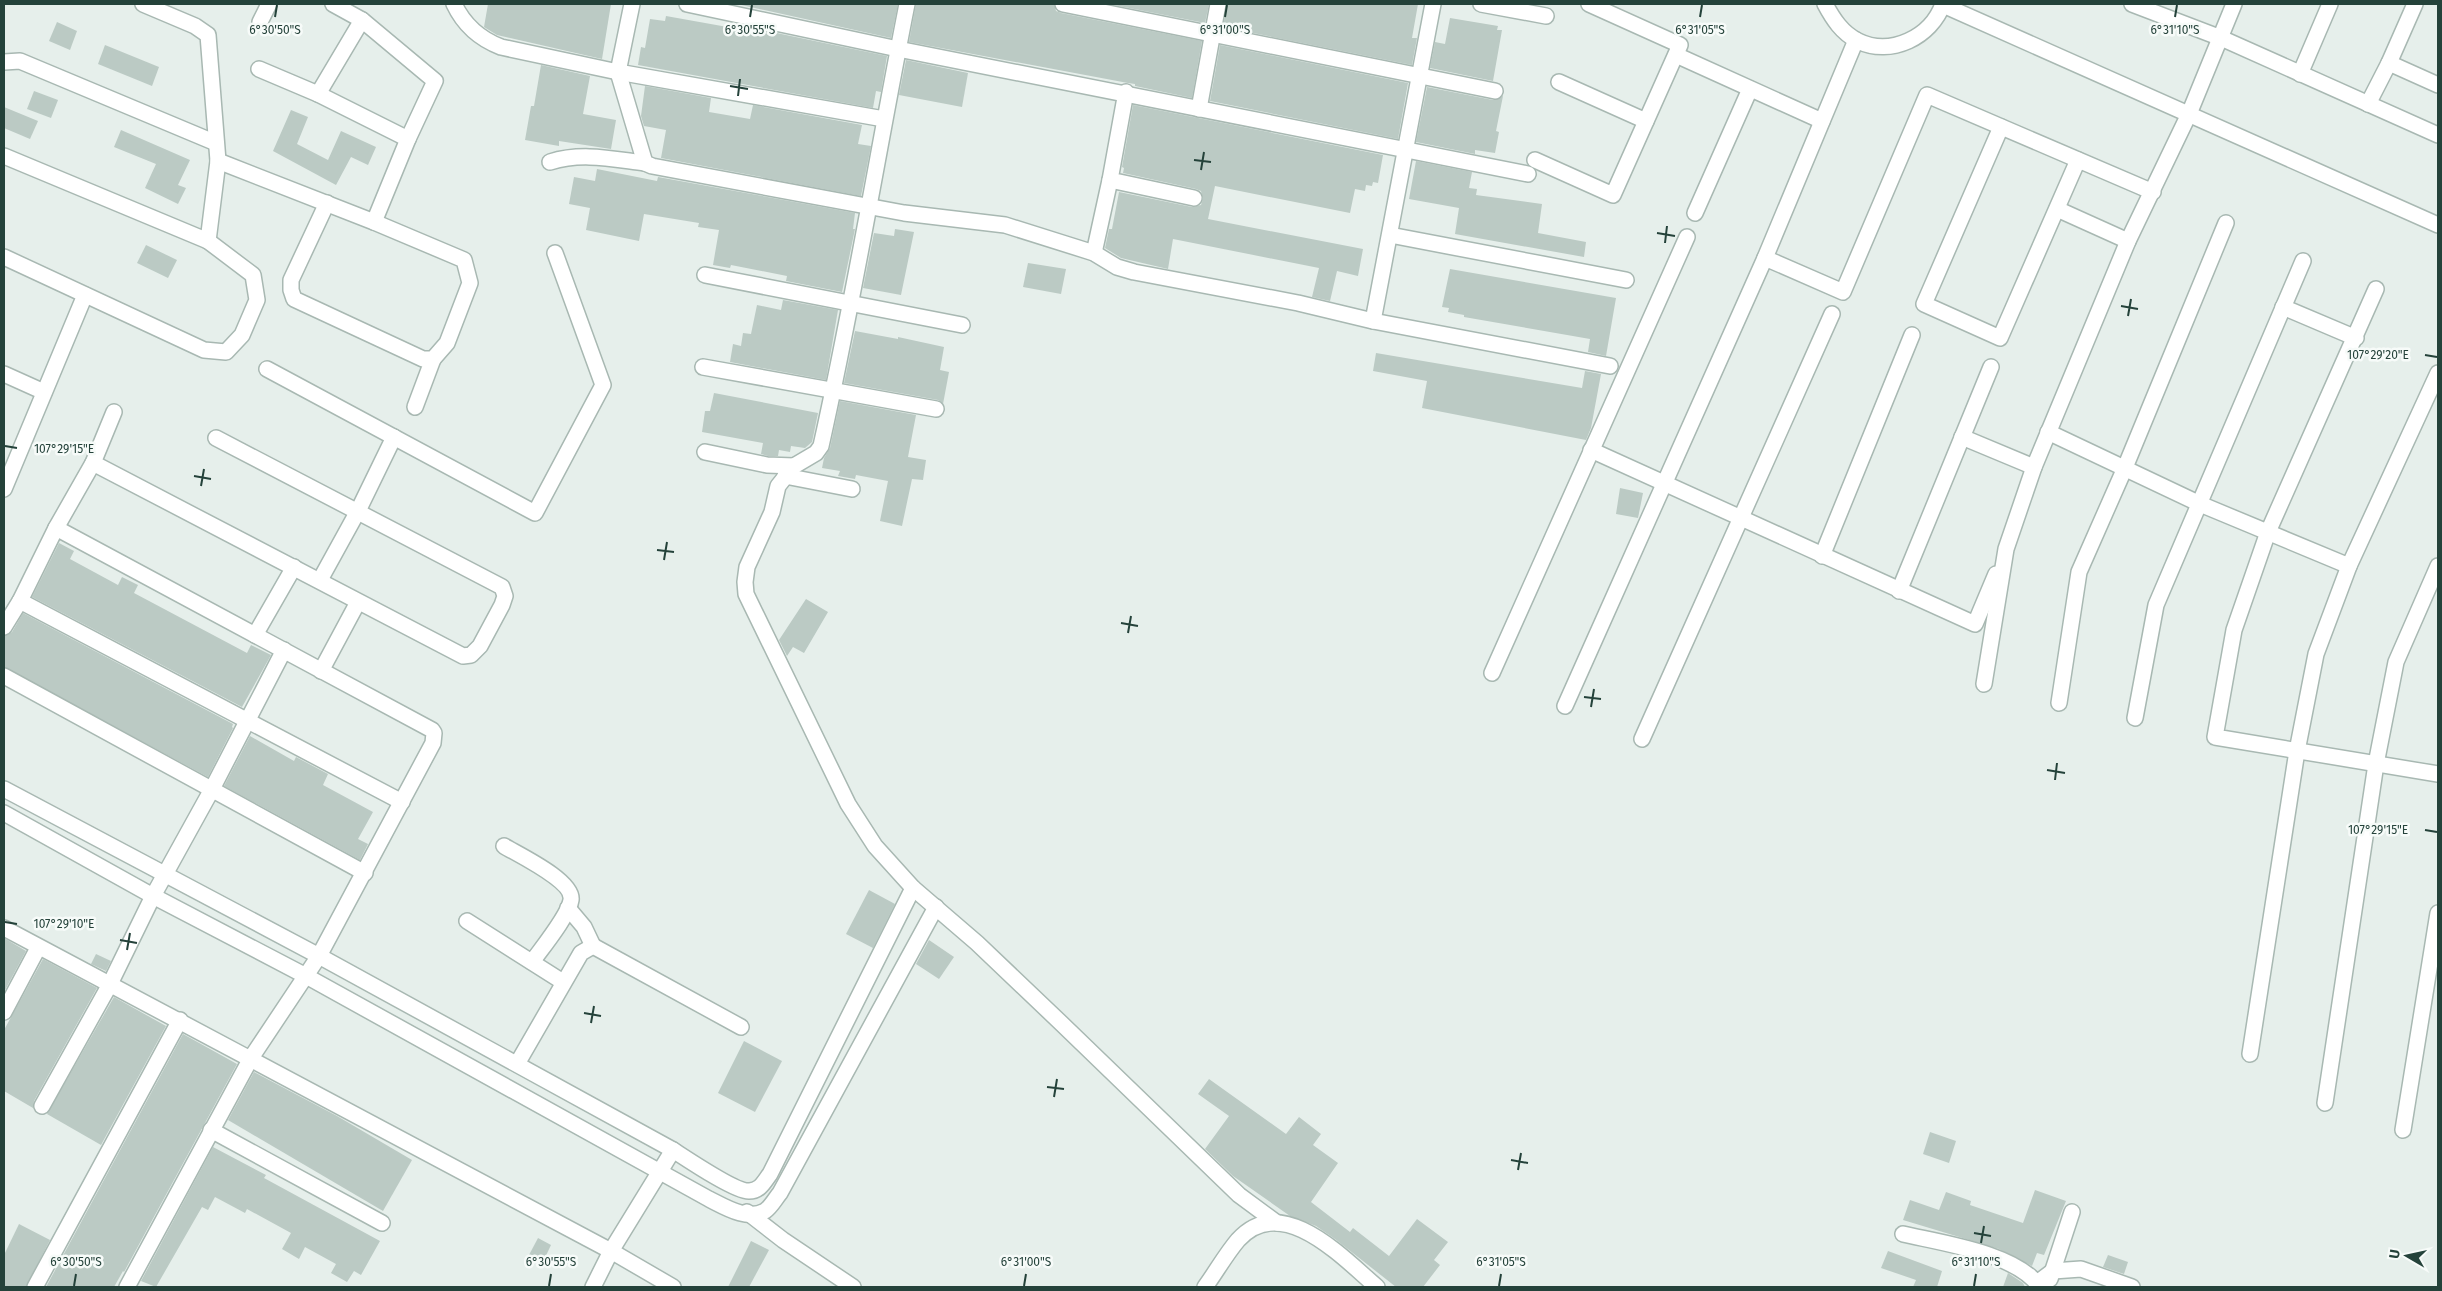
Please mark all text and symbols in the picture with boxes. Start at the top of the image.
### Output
text: 6°30'50"S [249,23,301,37]
text: 6°30'55"S [725,23,776,37]
text: 6°31'00"S [1200,23,1251,37]
text: 6°31'05"S [1675,23,1725,37]
text: 6°31'10"S [2150,23,2200,37]
text: 107°29'20"E [2347,348,2409,362]
text: 107°29'15"E [34,442,94,456]
text: 107°29'15"E [2348,823,2408,837]
text: 107°29'10"E [33,917,95,931]
north arrow [2382,1231,2432,1281]
text: U [2386,1248,2404,1260]
text: 6°30'50"S [50,1255,102,1269]
text: 6°30'55"S [526,1255,577,1269]
text: 6°31'00"S [1001,1255,1052,1269]
text: 6°31'05"S [1476,1255,1526,1269]
text: 6°31'10"S [1951,1255,2001,1269]

